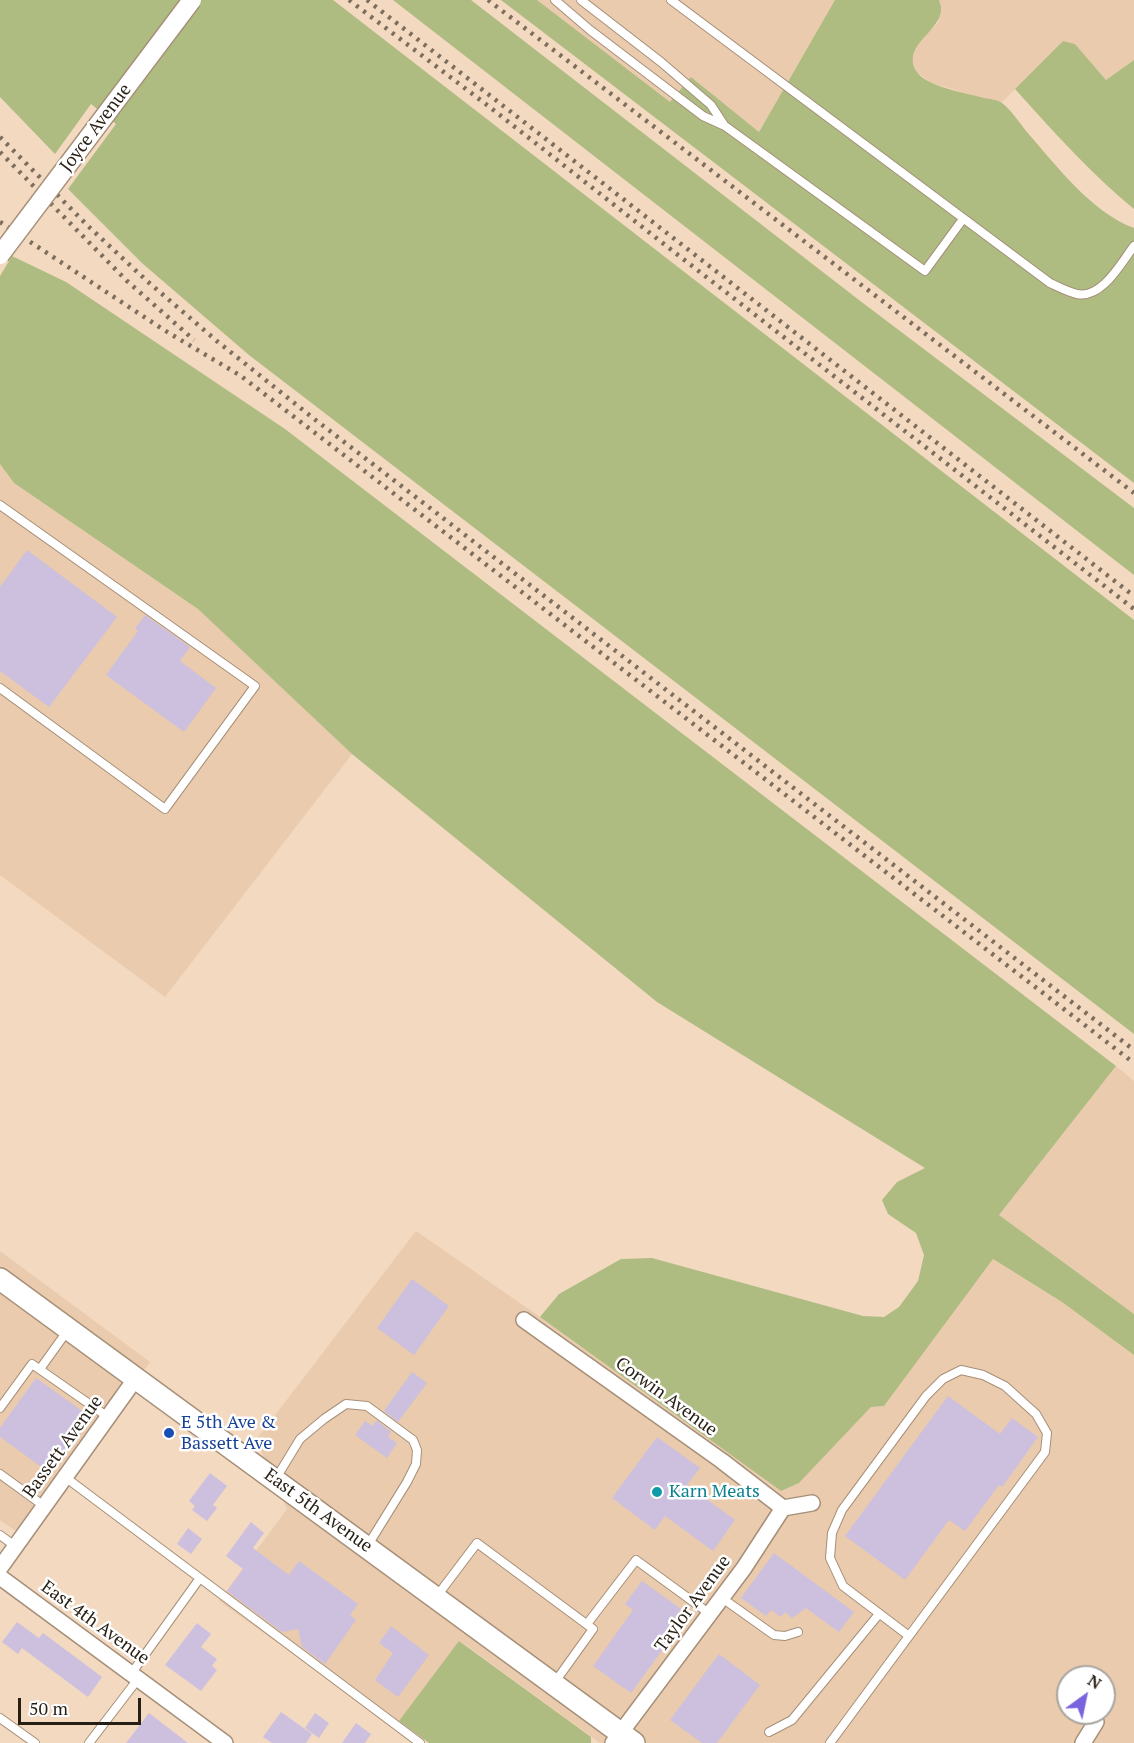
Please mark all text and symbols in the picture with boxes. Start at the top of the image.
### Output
street label: Joyce Avenue [56,80,136,176]
street label: Corwin Avenue [611,1353,721,1441]
street label: Bassett Avenue [19,1392,107,1502]
place label: E 5th Ave & Bassett Ave [181,1412,276,1454]
marker: E 5th Ave & Bassett Ave [162,1426,176,1440]
street label: East 5th Avenue [260,1464,376,1558]
place label: Karn Meats [669,1481,760,1503]
marker: Karn Meats [650,1485,664,1499]
street label: Taylor Avenue [651,1551,735,1657]
street label: East 4th Avenue [37,1576,153,1670]
north arrow [1056,1665,1116,1725]
text: N [1084,1669,1106,1694]
scale bar [21,1686,144,1724]
text: 50 m [29,1696,68,1720]

